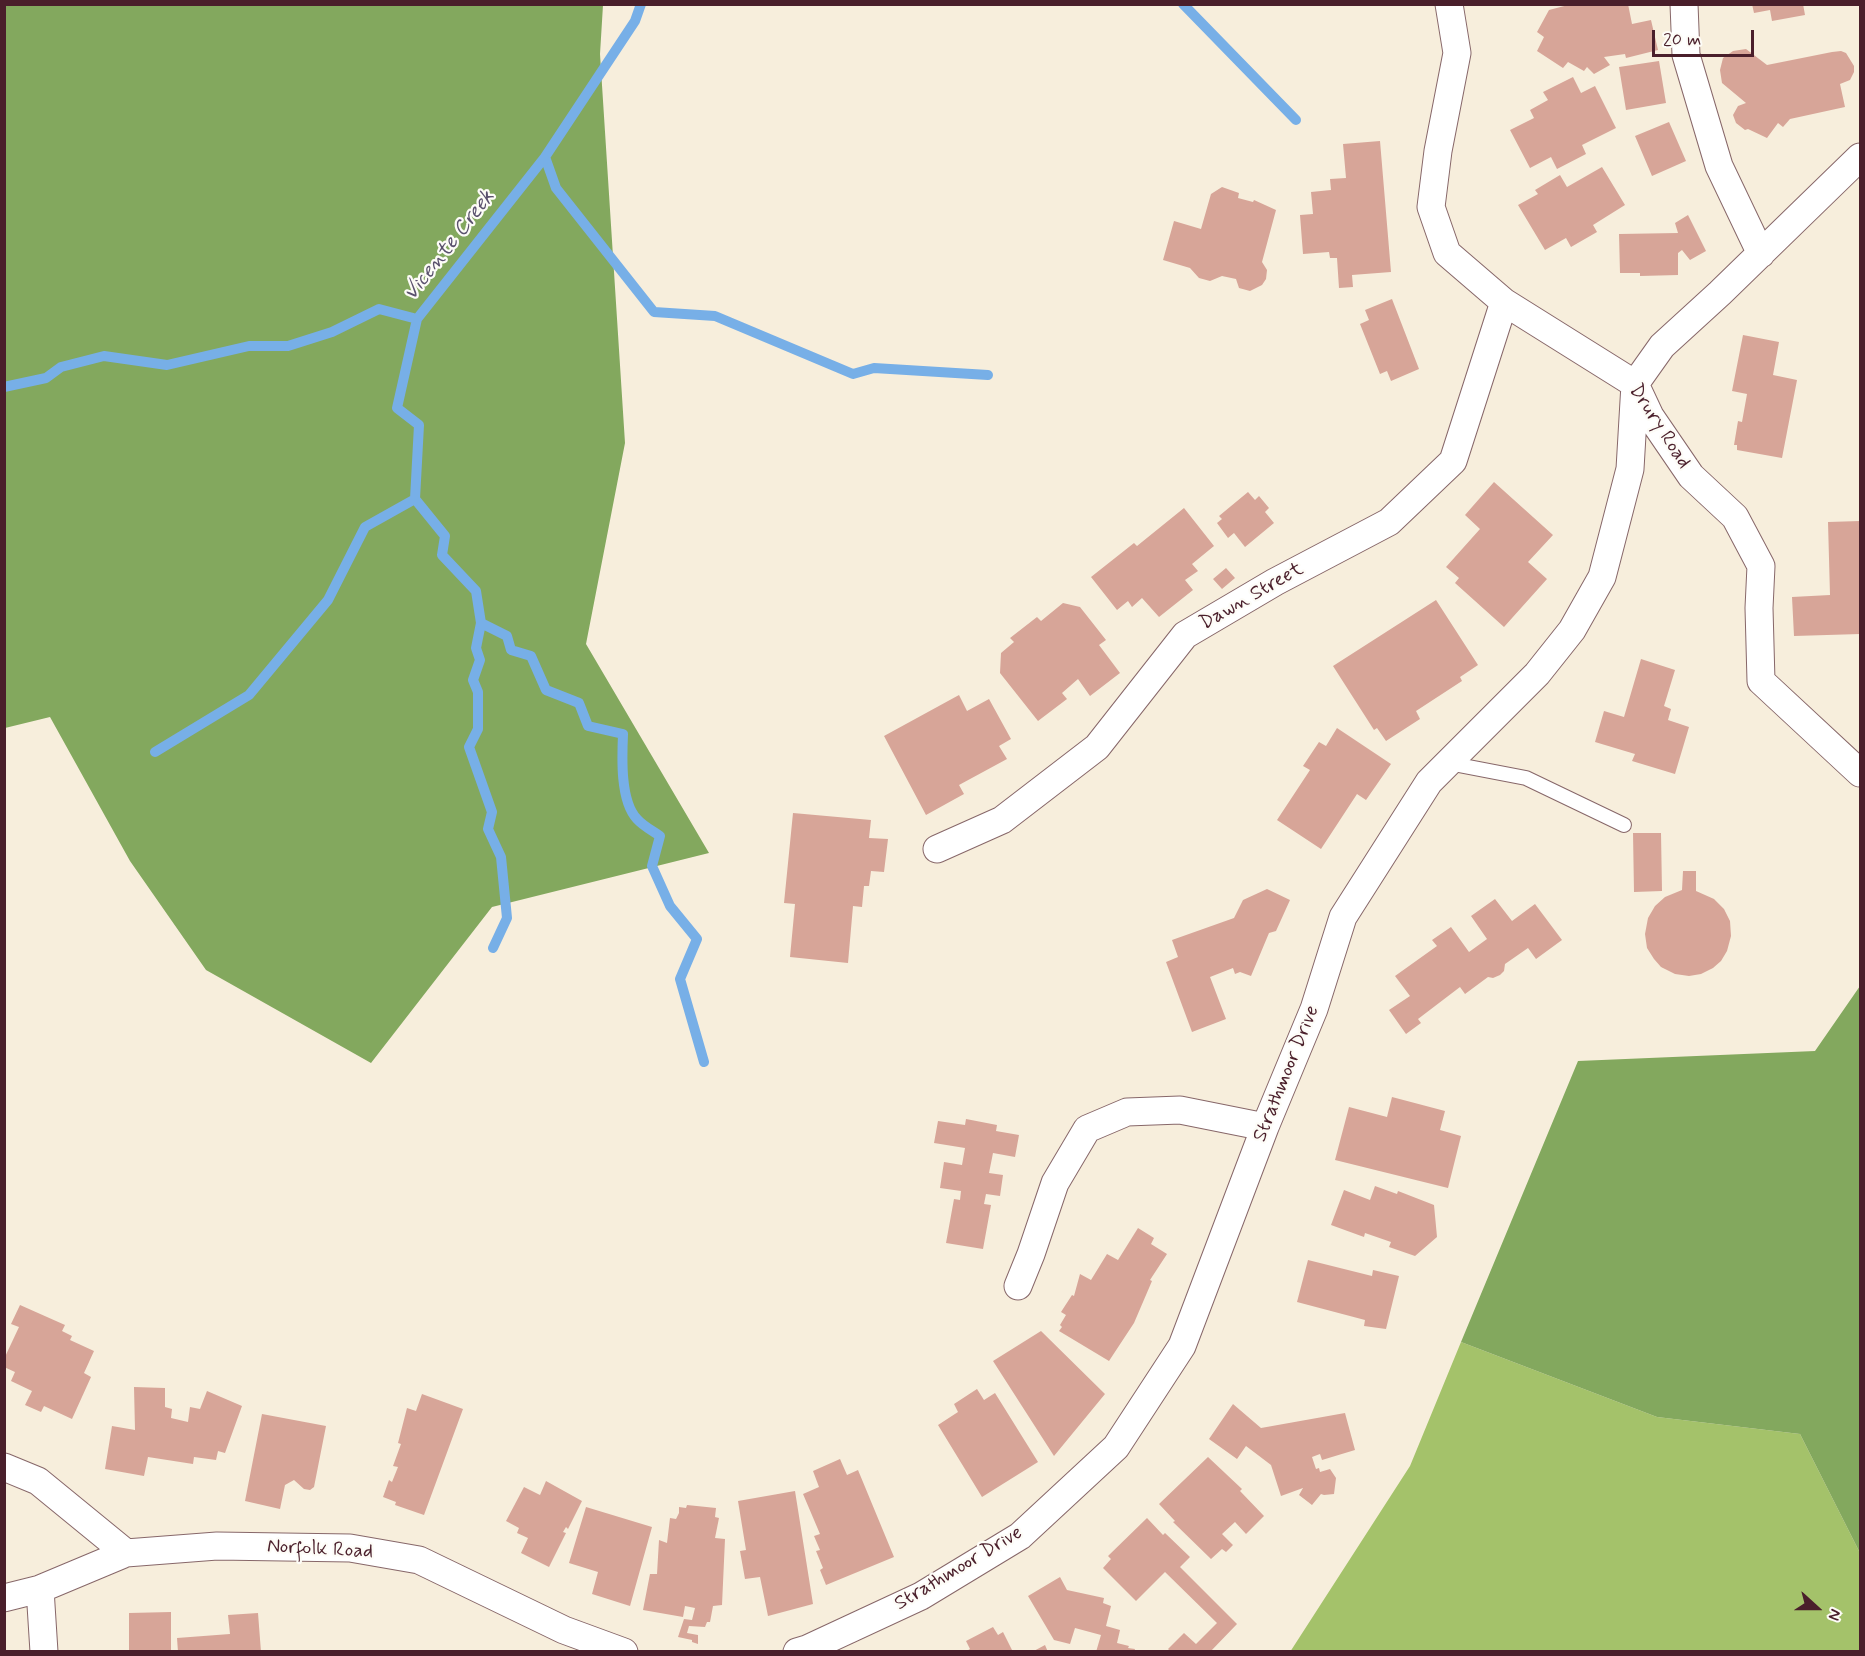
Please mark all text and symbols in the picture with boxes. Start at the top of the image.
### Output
scale bar [1655,18,1757,56]
text: 20 m [1663,28,1701,52]
water label: Vicente Creek [399,186,501,306]
street label: Drury Road [1623,380,1695,474]
street label: Dawn Street [1196,558,1308,636]
street label: Strathmoor Drive [1249,1002,1325,1146]
street label: Strathmoor Drive [891,1521,1027,1617]
street label: Norfolk Road [266,1535,374,1565]
north arrow [1787,1578,1847,1638]
text: N [1823,1606,1846,1623]

